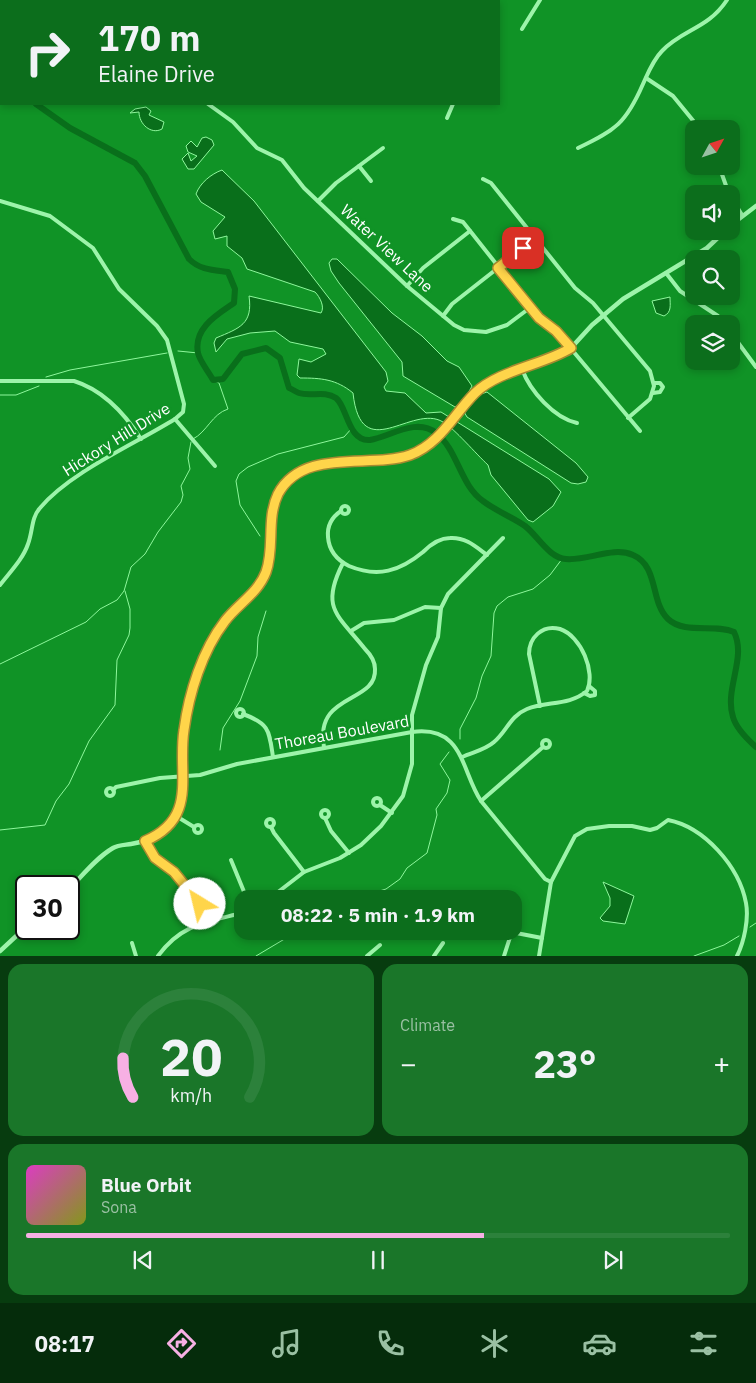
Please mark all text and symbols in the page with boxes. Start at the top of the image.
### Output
text: 170 m [98,15,201,61]
icon: right [15,20,80,85]
text: Elaine Drive [98,59,215,88]
north arrow [685,120,740,175]
map controls [685,120,740,370]
button: sound [685,185,740,240]
street label: Water View Lane [336,200,438,296]
pin [502,227,544,269]
icon: arrive [509,234,537,262]
button: search [685,250,740,305]
button: layers [685,315,740,370]
street label: Hickory Hill Drive [58,398,174,480]
street label: Thoreau Boulevard [273,710,411,754]
speed limit sign: 30 [15,875,80,940]
position arrow [173,877,225,929]
text: 08:22 · 5 min · 1.9 km [281,903,475,927]
text: Climate [400,1015,455,1035]
text: 20 [160,1023,222,1090]
text: 23° [533,1039,597,1088]
text: − [400,1045,417,1082]
text: + [713,1045,730,1082]
text: km/h [170,1084,212,1107]
text: Blue Orbit [101,1173,191,1197]
text: Sona [101,1197,137,1217]
icon: previous [129,1246,157,1274]
icon: pause [364,1246,392,1274]
icon: next [599,1246,627,1274]
icon: directions [164,1326,199,1361]
icon: music [269,1326,304,1361]
icon: phone [373,1326,408,1361]
icon: climate [477,1326,512,1361]
icon: car [582,1326,617,1361]
icon: filters [686,1326,721,1361]
text: 08:17 [35,1329,95,1358]

